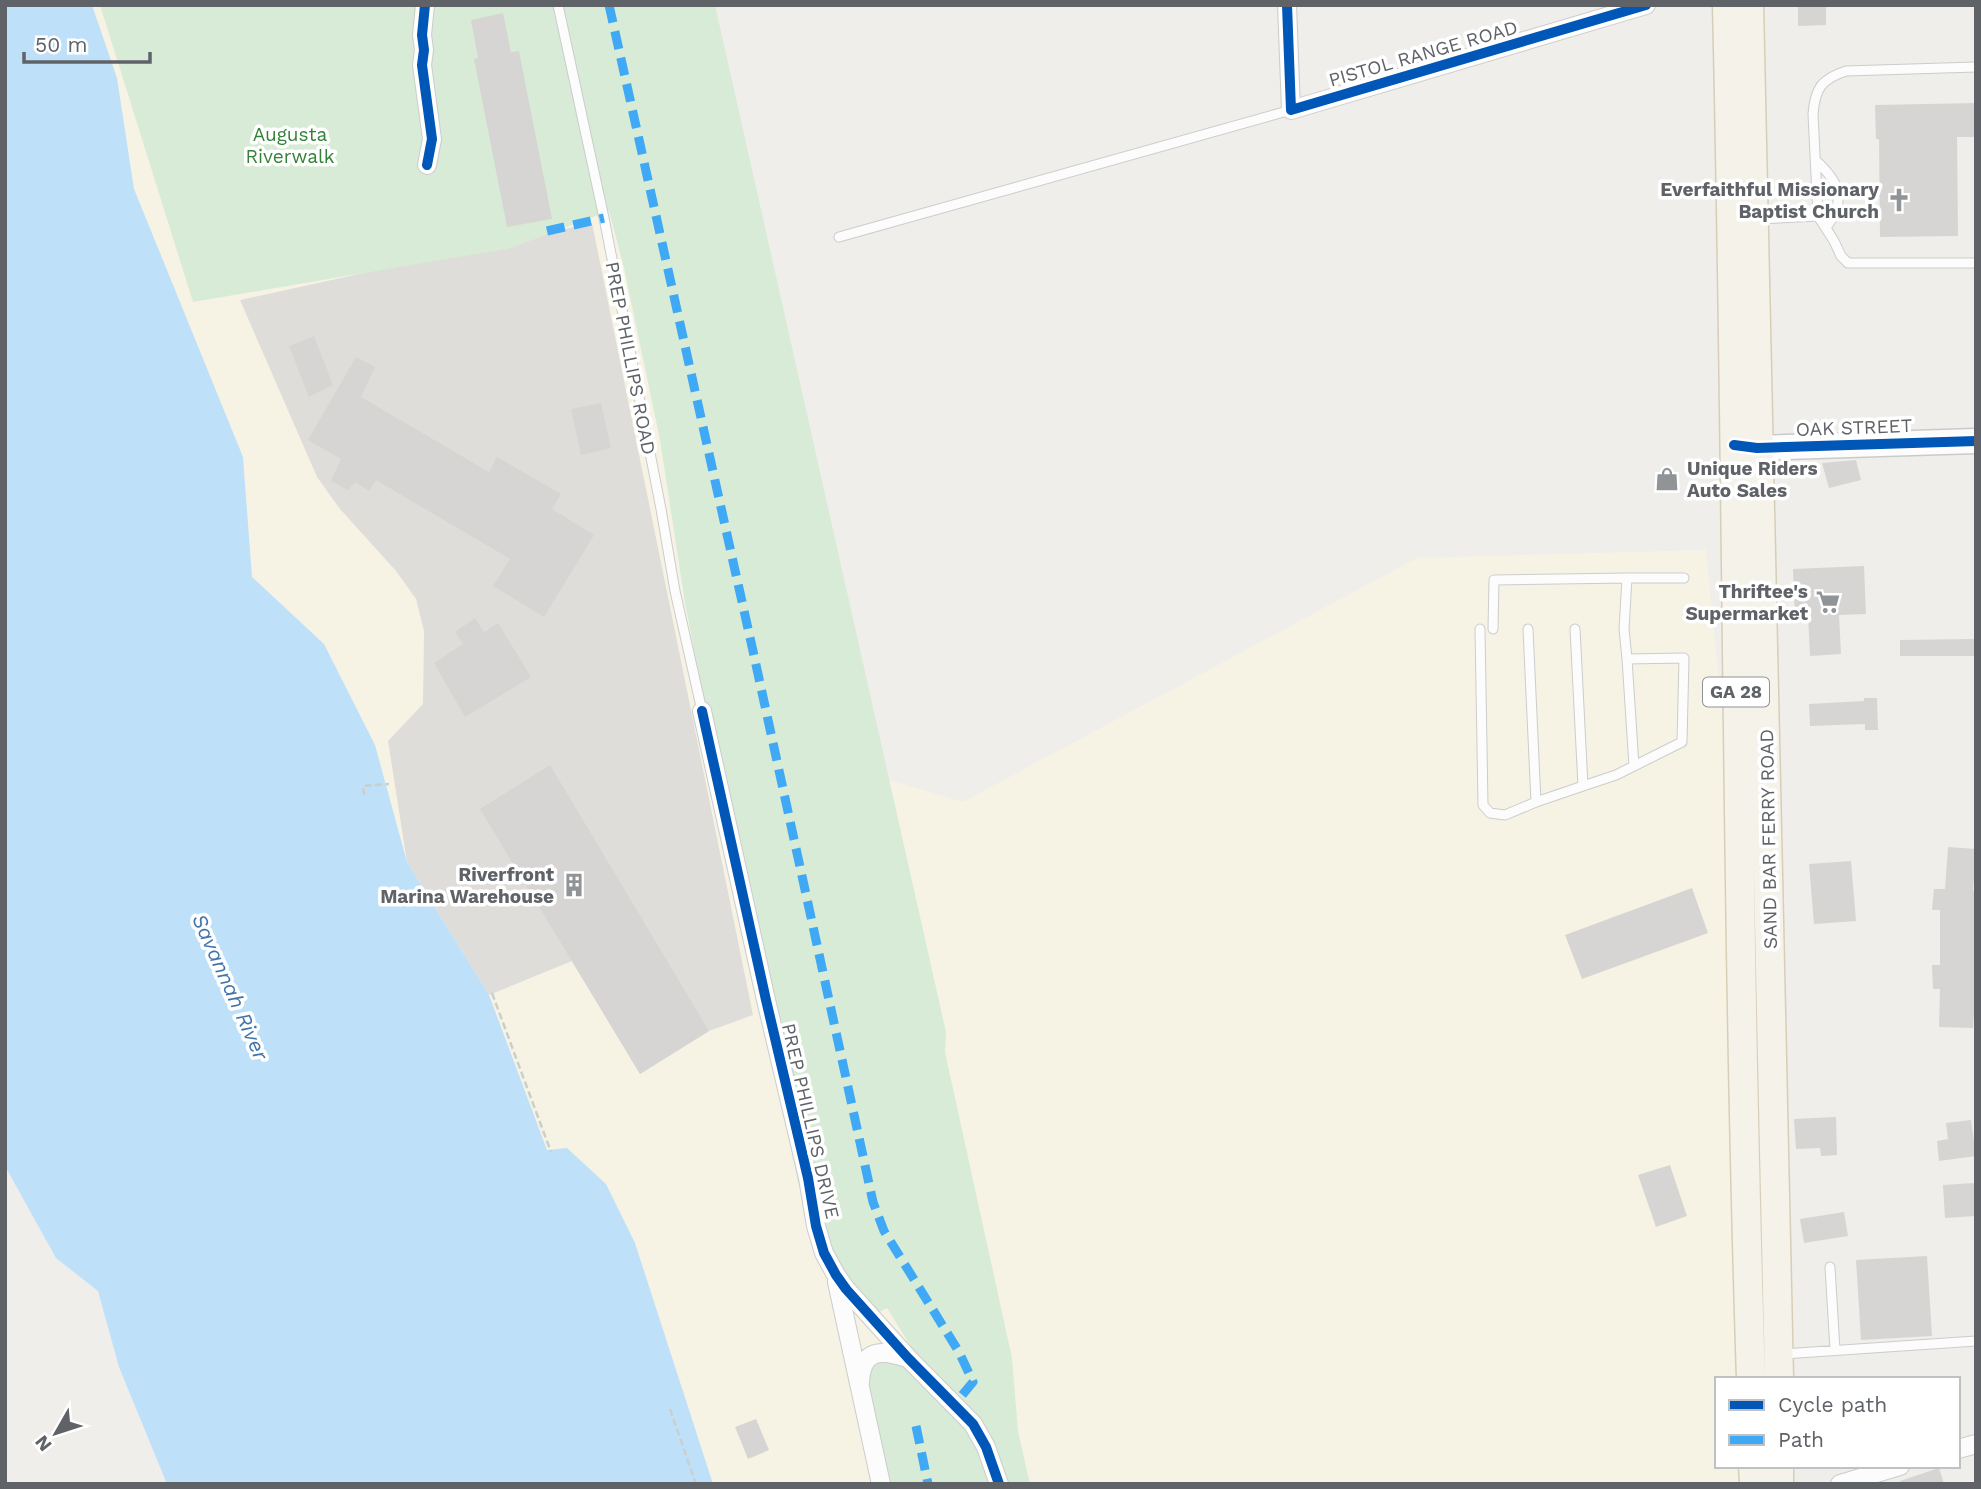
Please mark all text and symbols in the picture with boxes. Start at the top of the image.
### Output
street label: PISTOL RANGE ROAD [1326,15,1520,91]
scale bar [24,21,150,65]
text: 50 m [35,32,87,57]
park label: Augusta Riverwalk [245,123,335,168]
place label: Everfaithful Missionary Baptist Church [1660,178,1879,223]
church icon: Everfaithful Missionary Baptist Church [1885,186,1913,214]
street label: PREP PHILLIPS ROAD [600,260,661,457]
street label: OAK STREET [1795,414,1913,441]
place label: Unique Riders Auto Sales [1687,457,1818,502]
shop icon: Unique Riders Auto Sales [1653,465,1681,493]
place label: Thriftee's Supermarket [1685,580,1809,625]
supermarket icon: Thriftee's Supermarket [1814,588,1842,616]
road number: GA 28 [1703,678,1769,706]
street label: SAND BAR FERRY ROAD [1755,729,1782,949]
place label: Riverfront Marina Warehouse [380,863,555,908]
building icon: Riverfront Marina Warehouse [560,871,588,899]
water label: Savannah River [187,910,274,1065]
street label: PREP PHILLIPS DRIVE [777,1021,844,1221]
legend [1715,1377,1960,1468]
text: Cycle path [1778,1392,1887,1417]
north arrow [21,1398,91,1468]
text: Path [1778,1427,1824,1452]
text: N [30,1431,57,1456]

